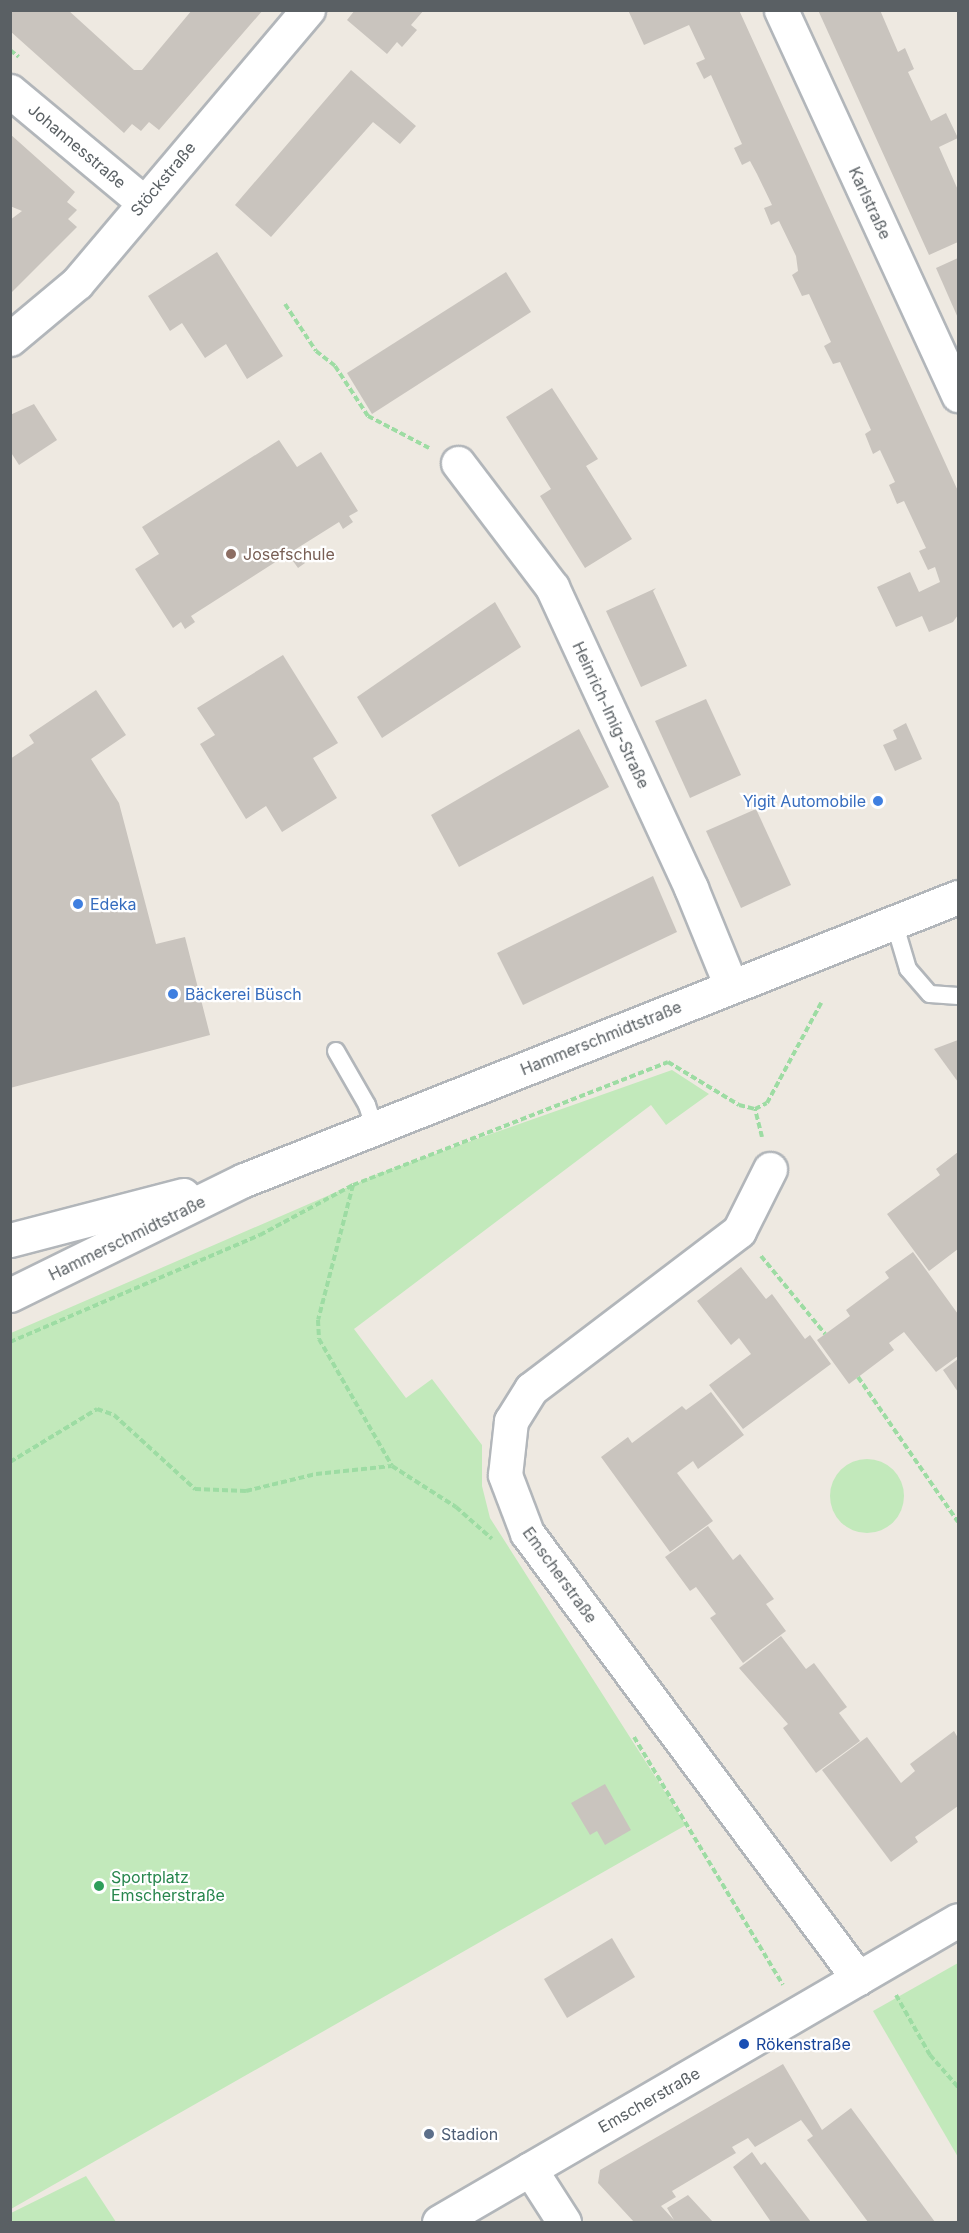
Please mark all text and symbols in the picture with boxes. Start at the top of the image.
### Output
street label: Johannesstraße [24,100,130,192]
street label: Stöckstraße [126,138,200,220]
street label: Karlstraße [845,164,895,242]
place label: Josefschule [243,544,335,564]
marker: Josefschule [224,547,238,561]
street label: Heinrich-Imig-Straße [569,639,653,791]
place label: Yigit Automobile [743,791,866,811]
marker: Yigit Automobile [871,794,885,808]
place label: Edeka [90,894,137,914]
marker: Edeka [71,897,85,911]
place label: Bäckerei Büsch [185,984,302,1004]
marker: Bäckerei Büsch [166,987,180,1001]
street label: Hammerschmidtstraße [518,997,684,1079]
street label: Hammerschmidtstraße [45,1192,209,1284]
street label: Emscherstraße [519,1523,601,1627]
place label: Sportplatz Emscherstraße [111,1867,225,1905]
marker: Sportplatz Emscherstraße [92,1879,106,1893]
place label: Rökenstraße [756,2034,851,2054]
marker: Rökenstraße [737,2037,751,2051]
street label: Emscherstraße [595,2063,703,2137]
place label: Stadion [441,2124,498,2144]
marker: Stadion [422,2127,436,2141]

